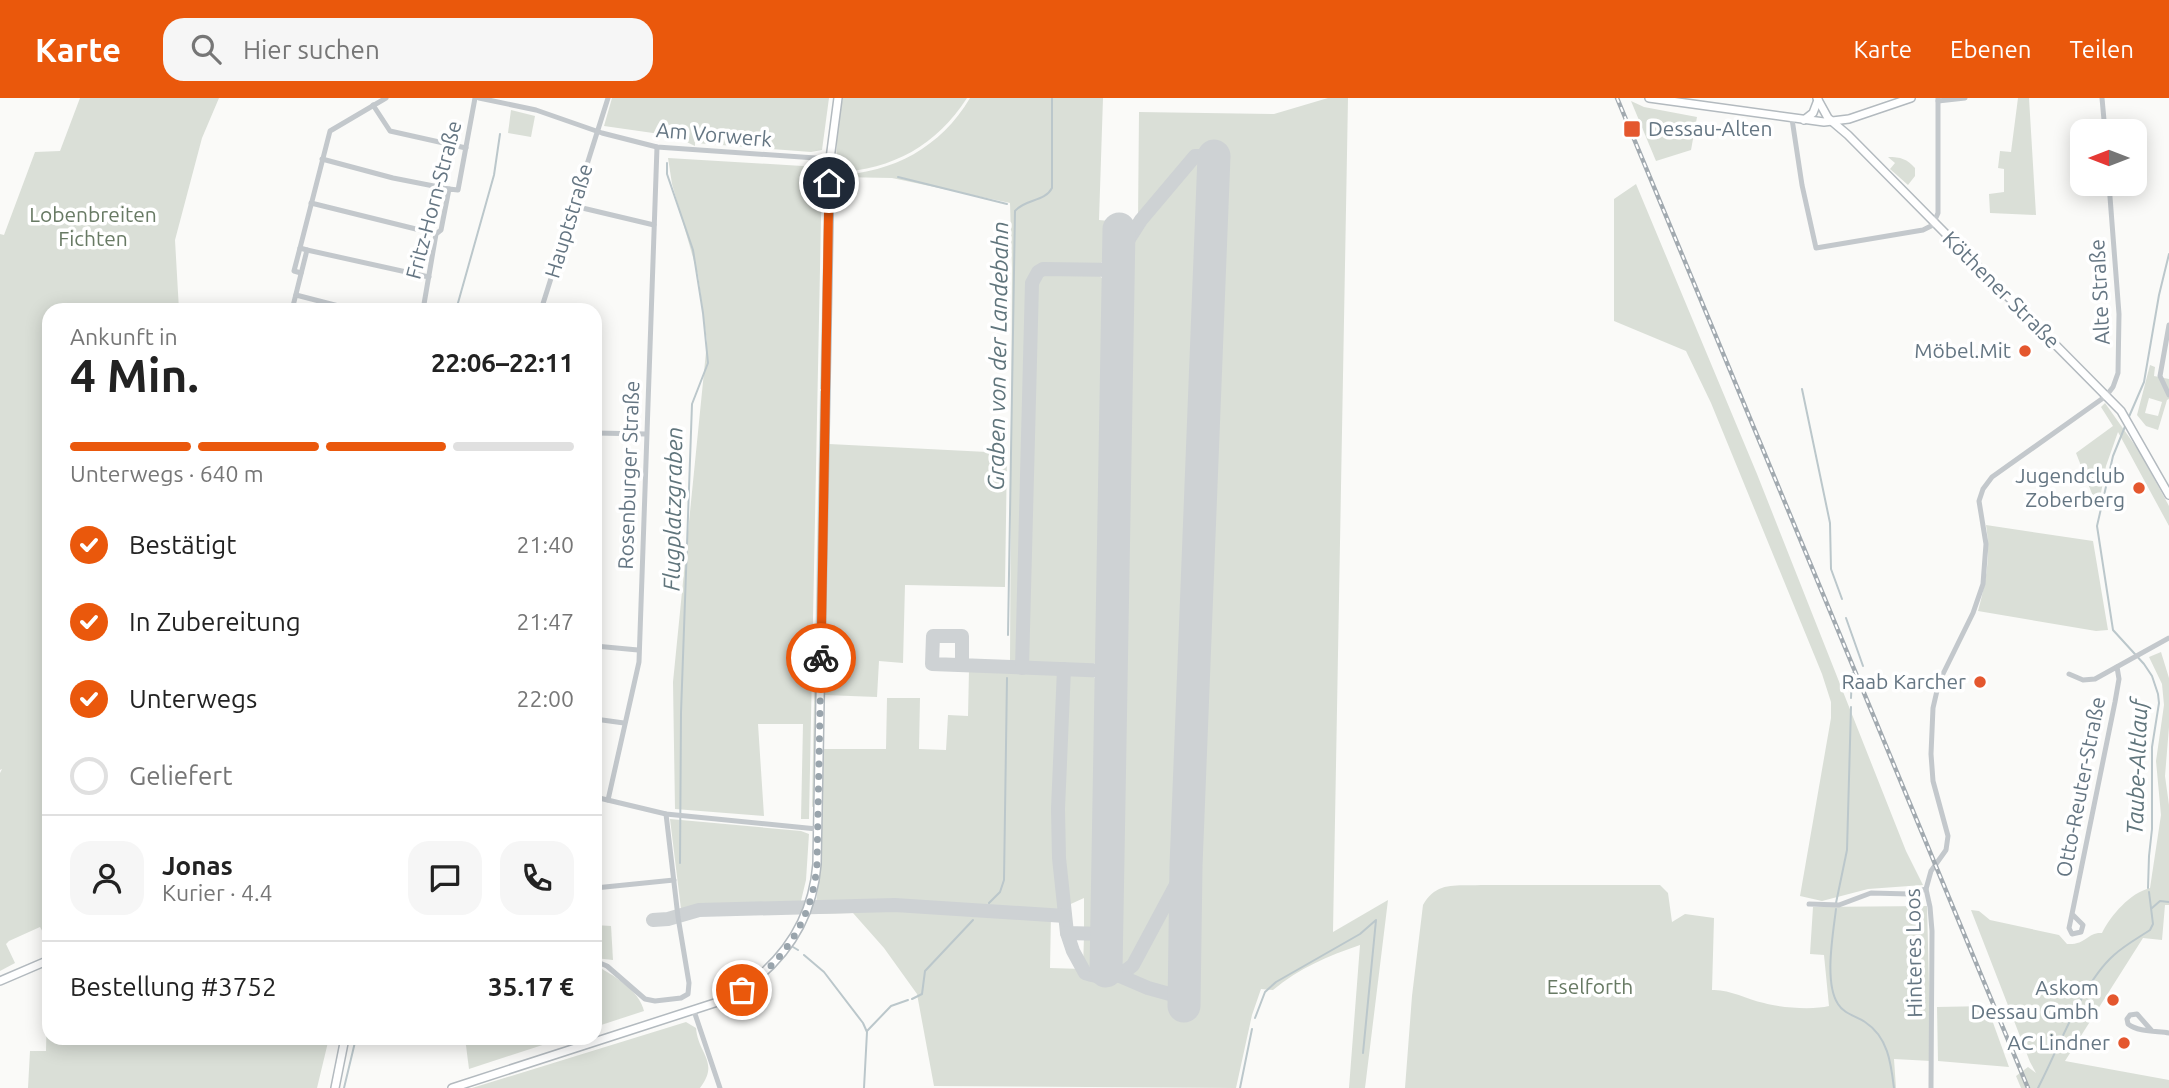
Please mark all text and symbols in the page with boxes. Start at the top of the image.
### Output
search box [163,18,653,81]
icon: search [187,30,225,68]
text: Karte [35,31,121,68]
text: Hier suchen [243,35,380,64]
text: Karte [1853,36,1912,63]
text: Ebenen [1950,36,2031,63]
text: Teilen [2069,36,2134,63]
place label: Dessau-Alten [1648,116,1772,140]
street label: Am Vorwerk [655,117,773,151]
street label: Fritz-Horn-Straße [400,118,466,282]
marker: Dessau-Alten [1622,119,1642,139]
north arrow [2070,119,2147,196]
map controls [2070,119,2147,196]
pin [799,153,859,213]
street label: Hauptstraße [539,161,597,281]
icon: home [810,164,848,202]
park label: Lobenbreiten Fichten [29,202,157,250]
water label: Graben von der Landebahn [983,221,1012,491]
street label: Köthener Straße [1938,226,2065,353]
street label: Alte Straße [2084,238,2114,346]
text: Ankunft in [70,324,178,349]
place label: Möbel.Mit [1914,338,2011,362]
marker: Möbel.Mit [2017,343,2033,359]
text: 22:06–22:11 [431,348,574,377]
text: 4 Min. [70,349,199,401]
street label: Rosenburger Straße [613,380,643,570]
water label: Flugplatzgraben [659,427,686,591]
text: Unterwegs · 640 m [70,461,264,486]
place label: Jugendclub Zoberberg [2015,463,2125,511]
marker: Jugendclub Zoberberg [2131,480,2147,496]
icon: check [70,526,108,564]
text: Bestätigt [129,530,236,559]
text: 21:40 [516,532,574,557]
icon: check [70,603,108,641]
text: In Zubereitung [129,607,301,636]
text: 21:47 [516,609,574,634]
courier [786,623,856,693]
icon: bike [802,639,840,677]
place label: Raab Karcher [1841,669,1966,693]
marker: Raab Karcher [1972,674,1988,690]
icon: check [70,680,108,718]
text: Unterwegs [129,684,257,713]
text: 22:00 [516,686,574,711]
street label: Otto-Reuter-Straße [2051,694,2109,879]
water label: Taube-Altlauf [2122,695,2152,835]
text: Geliefert [129,761,232,790]
button: person [70,841,144,915]
button: chat [408,841,482,915]
button: phone [500,841,574,915]
text: Jonas [162,851,233,880]
text: Kurier · 4.4 [162,880,273,905]
street label: Hinteres Loos [1900,888,1926,1018]
pin [712,960,772,1020]
icon: bag [723,971,761,1009]
text: Bestellung #3752 [70,972,277,1001]
text: 35.17 € [488,972,574,1001]
park label: Eselforth [1547,974,1633,998]
place label: Askom Dessau Gmbh [1970,975,2099,1023]
marker: Askom Dessau Gmbh [2105,992,2121,1008]
place label: AC Lindner [2007,1030,2110,1054]
marker: AC Lindner [2116,1035,2132,1051]

